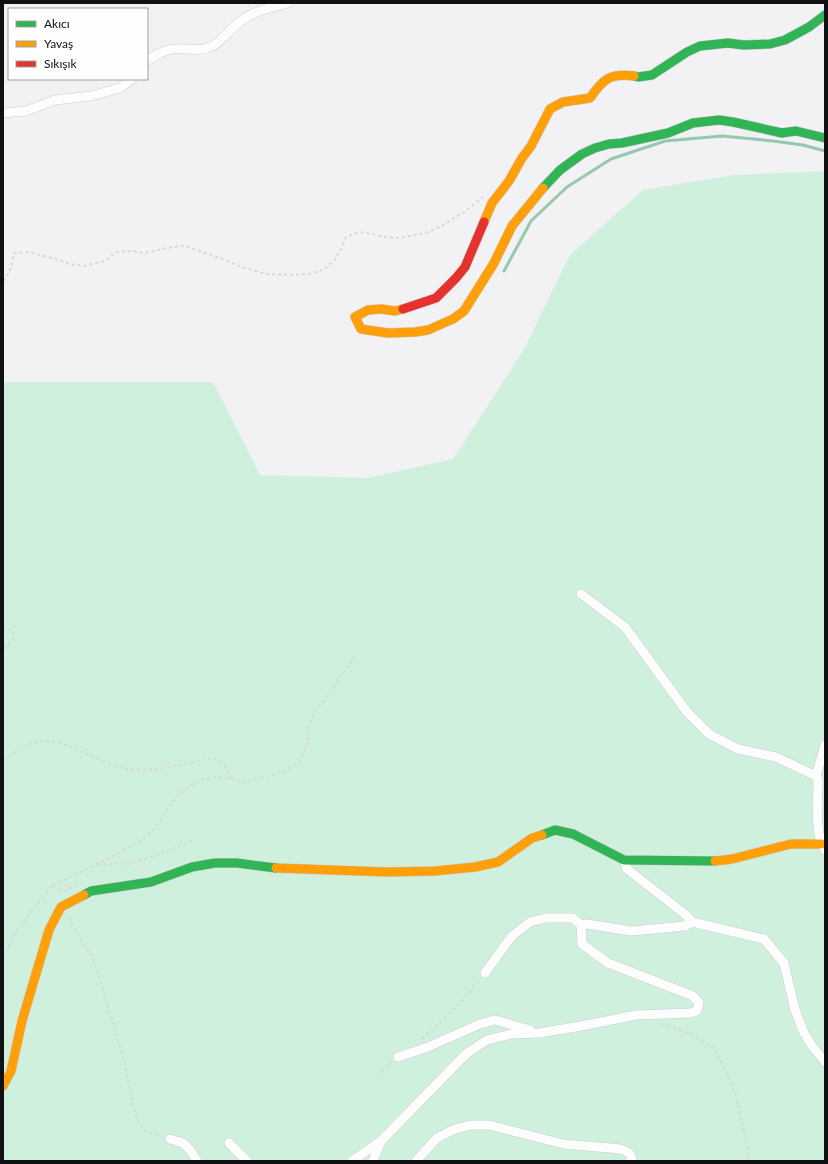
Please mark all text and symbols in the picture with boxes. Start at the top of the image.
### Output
legend [8,8,148,80]
text: Akıcı [44,16,70,31]
text: Yavaş [44,36,73,51]
text: Sıkışık [44,56,77,71]

